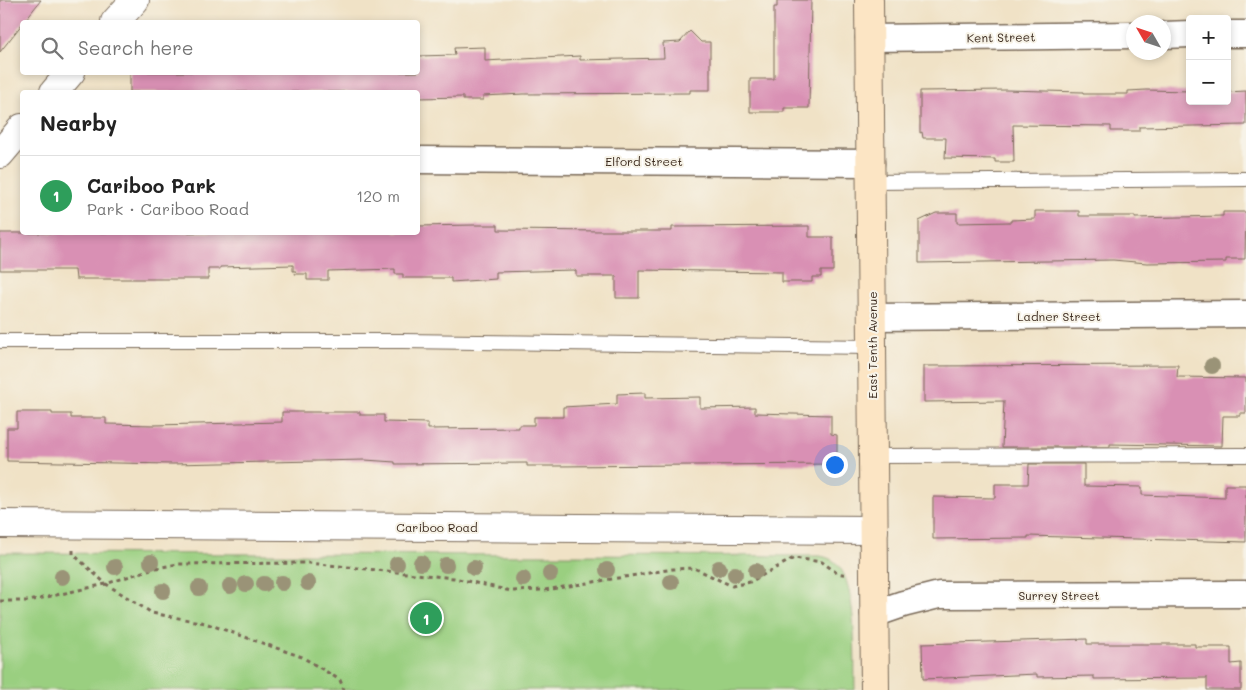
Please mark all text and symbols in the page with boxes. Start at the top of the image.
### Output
north arrow [1126,15,1171,60]
map controls [1186,15,1231,105]
button: + [1186,15,1231,60]
search box [20,20,420,75]
street label: Kent Street [967,28,1035,46]
icon: search [38,34,66,62]
text: Search here [78,35,194,60]
button: − [1186,60,1231,105]
text: Nearby [40,109,117,136]
street label: Elford Street [605,153,683,169]
text: Cariboo Park [87,173,216,198]
text: 1 [52,185,60,206]
text: 120 m [356,185,400,206]
text: Park · Cariboo Road [87,198,249,219]
street label: East Tenth Avenue [864,291,880,399]
street label: Ladner Street [1017,308,1101,324]
your location [822,452,848,478]
street label: Cariboo Road [396,519,478,535]
street label: Surrey Street [1018,587,1100,603]
pin: 1 [410,599,442,637]

